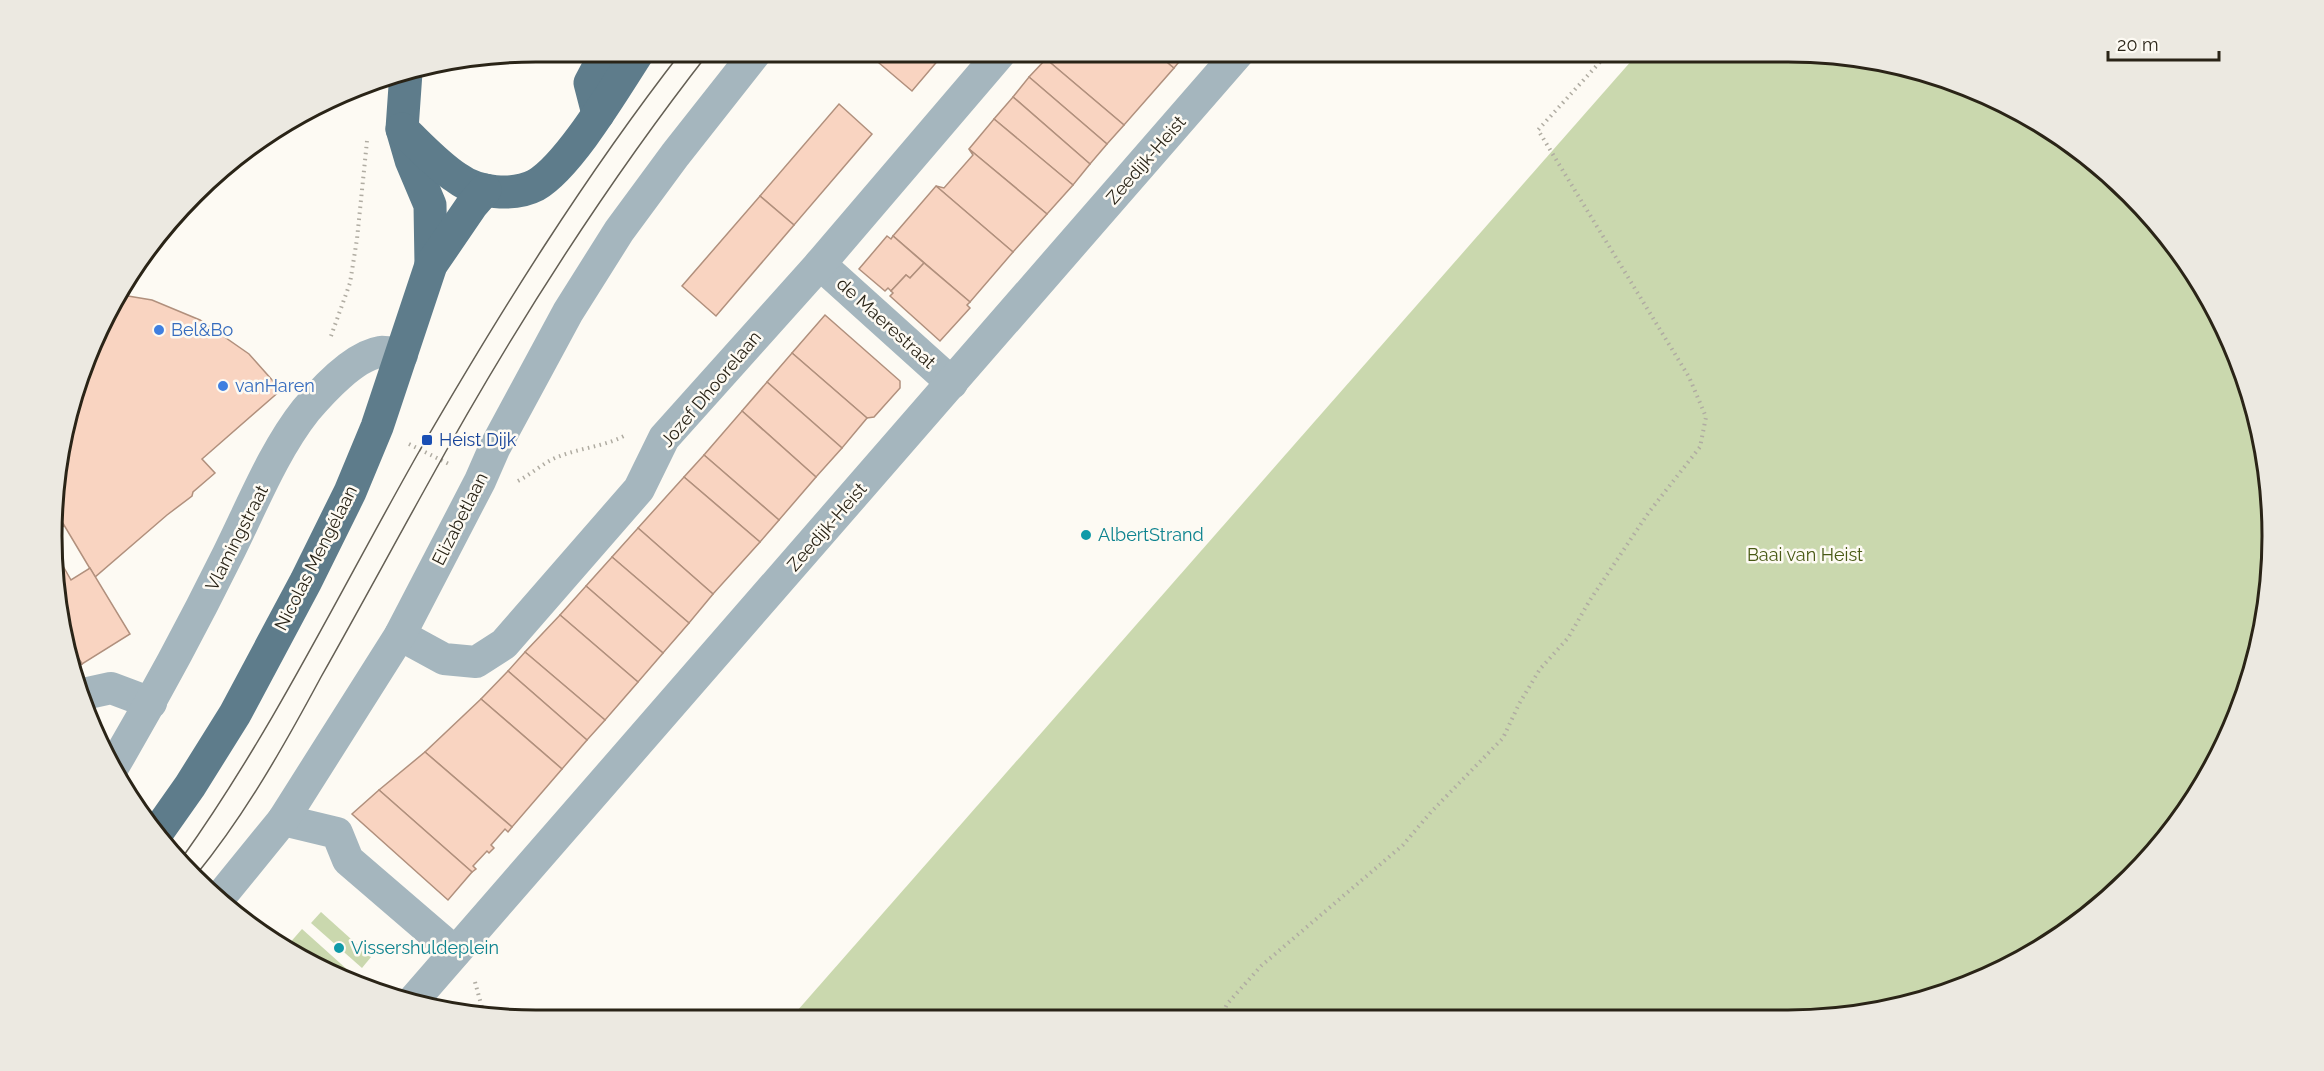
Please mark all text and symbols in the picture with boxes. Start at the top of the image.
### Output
scale bar [2108,24,2219,62]
text: 20 m [2117,34,2159,55]
street label: Zeedijk-Heist [1102,111,1190,208]
street label: de Maerestraat [833,273,940,372]
place label: Bel&Bo [171,319,233,340]
marker: Bel&Bo [152,323,166,337]
street label: Jozef Dhoorelaan [656,327,765,451]
place label: vanHaren [235,375,315,396]
marker: vanHaren [216,379,230,393]
place label: Heist Dijk [439,429,517,450]
marker: Heist Dijk [420,433,434,447]
street label: Elizabetlaan [427,469,492,569]
street label: Zeedijk-Heist [783,478,871,575]
street label: Vlamingstraat [201,482,272,594]
street label: Nicolas Mengélaan [270,482,361,634]
place label: AlbertStrand [1098,524,1204,545]
marker: AlbertStrand [1079,528,1093,542]
park label: Baai van Heist [1747,544,1863,565]
place label: Vissershuldeplein [351,937,499,958]
marker: Vissershuldeplein [332,941,346,955]

